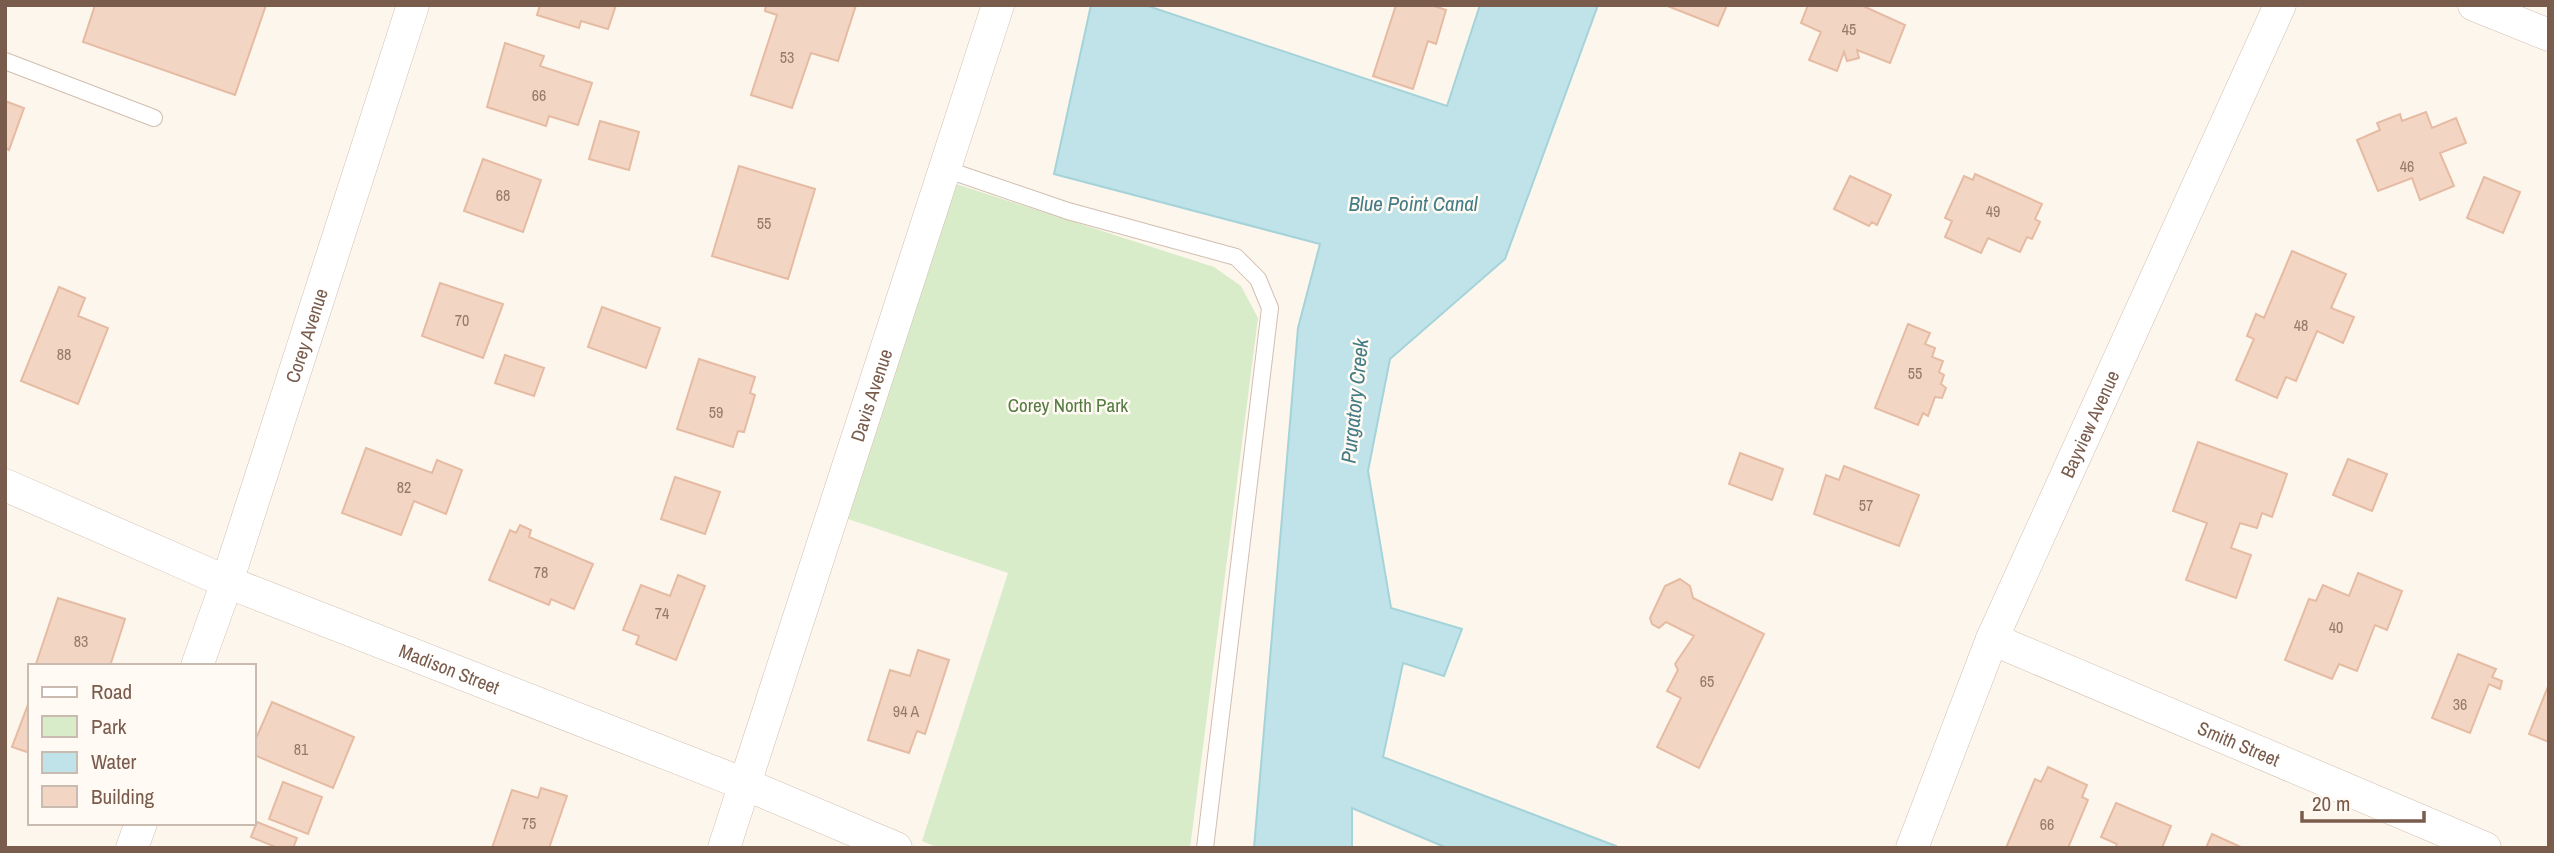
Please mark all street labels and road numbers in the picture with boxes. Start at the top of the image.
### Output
street label: Corey Avenue [279,285,334,386]
street label: Davis Avenue [844,346,898,445]
street label: Bayview Avenue [2054,366,2125,482]
street label: Madison Street [395,637,504,700]
street label: Smith Street [2194,715,2284,773]

